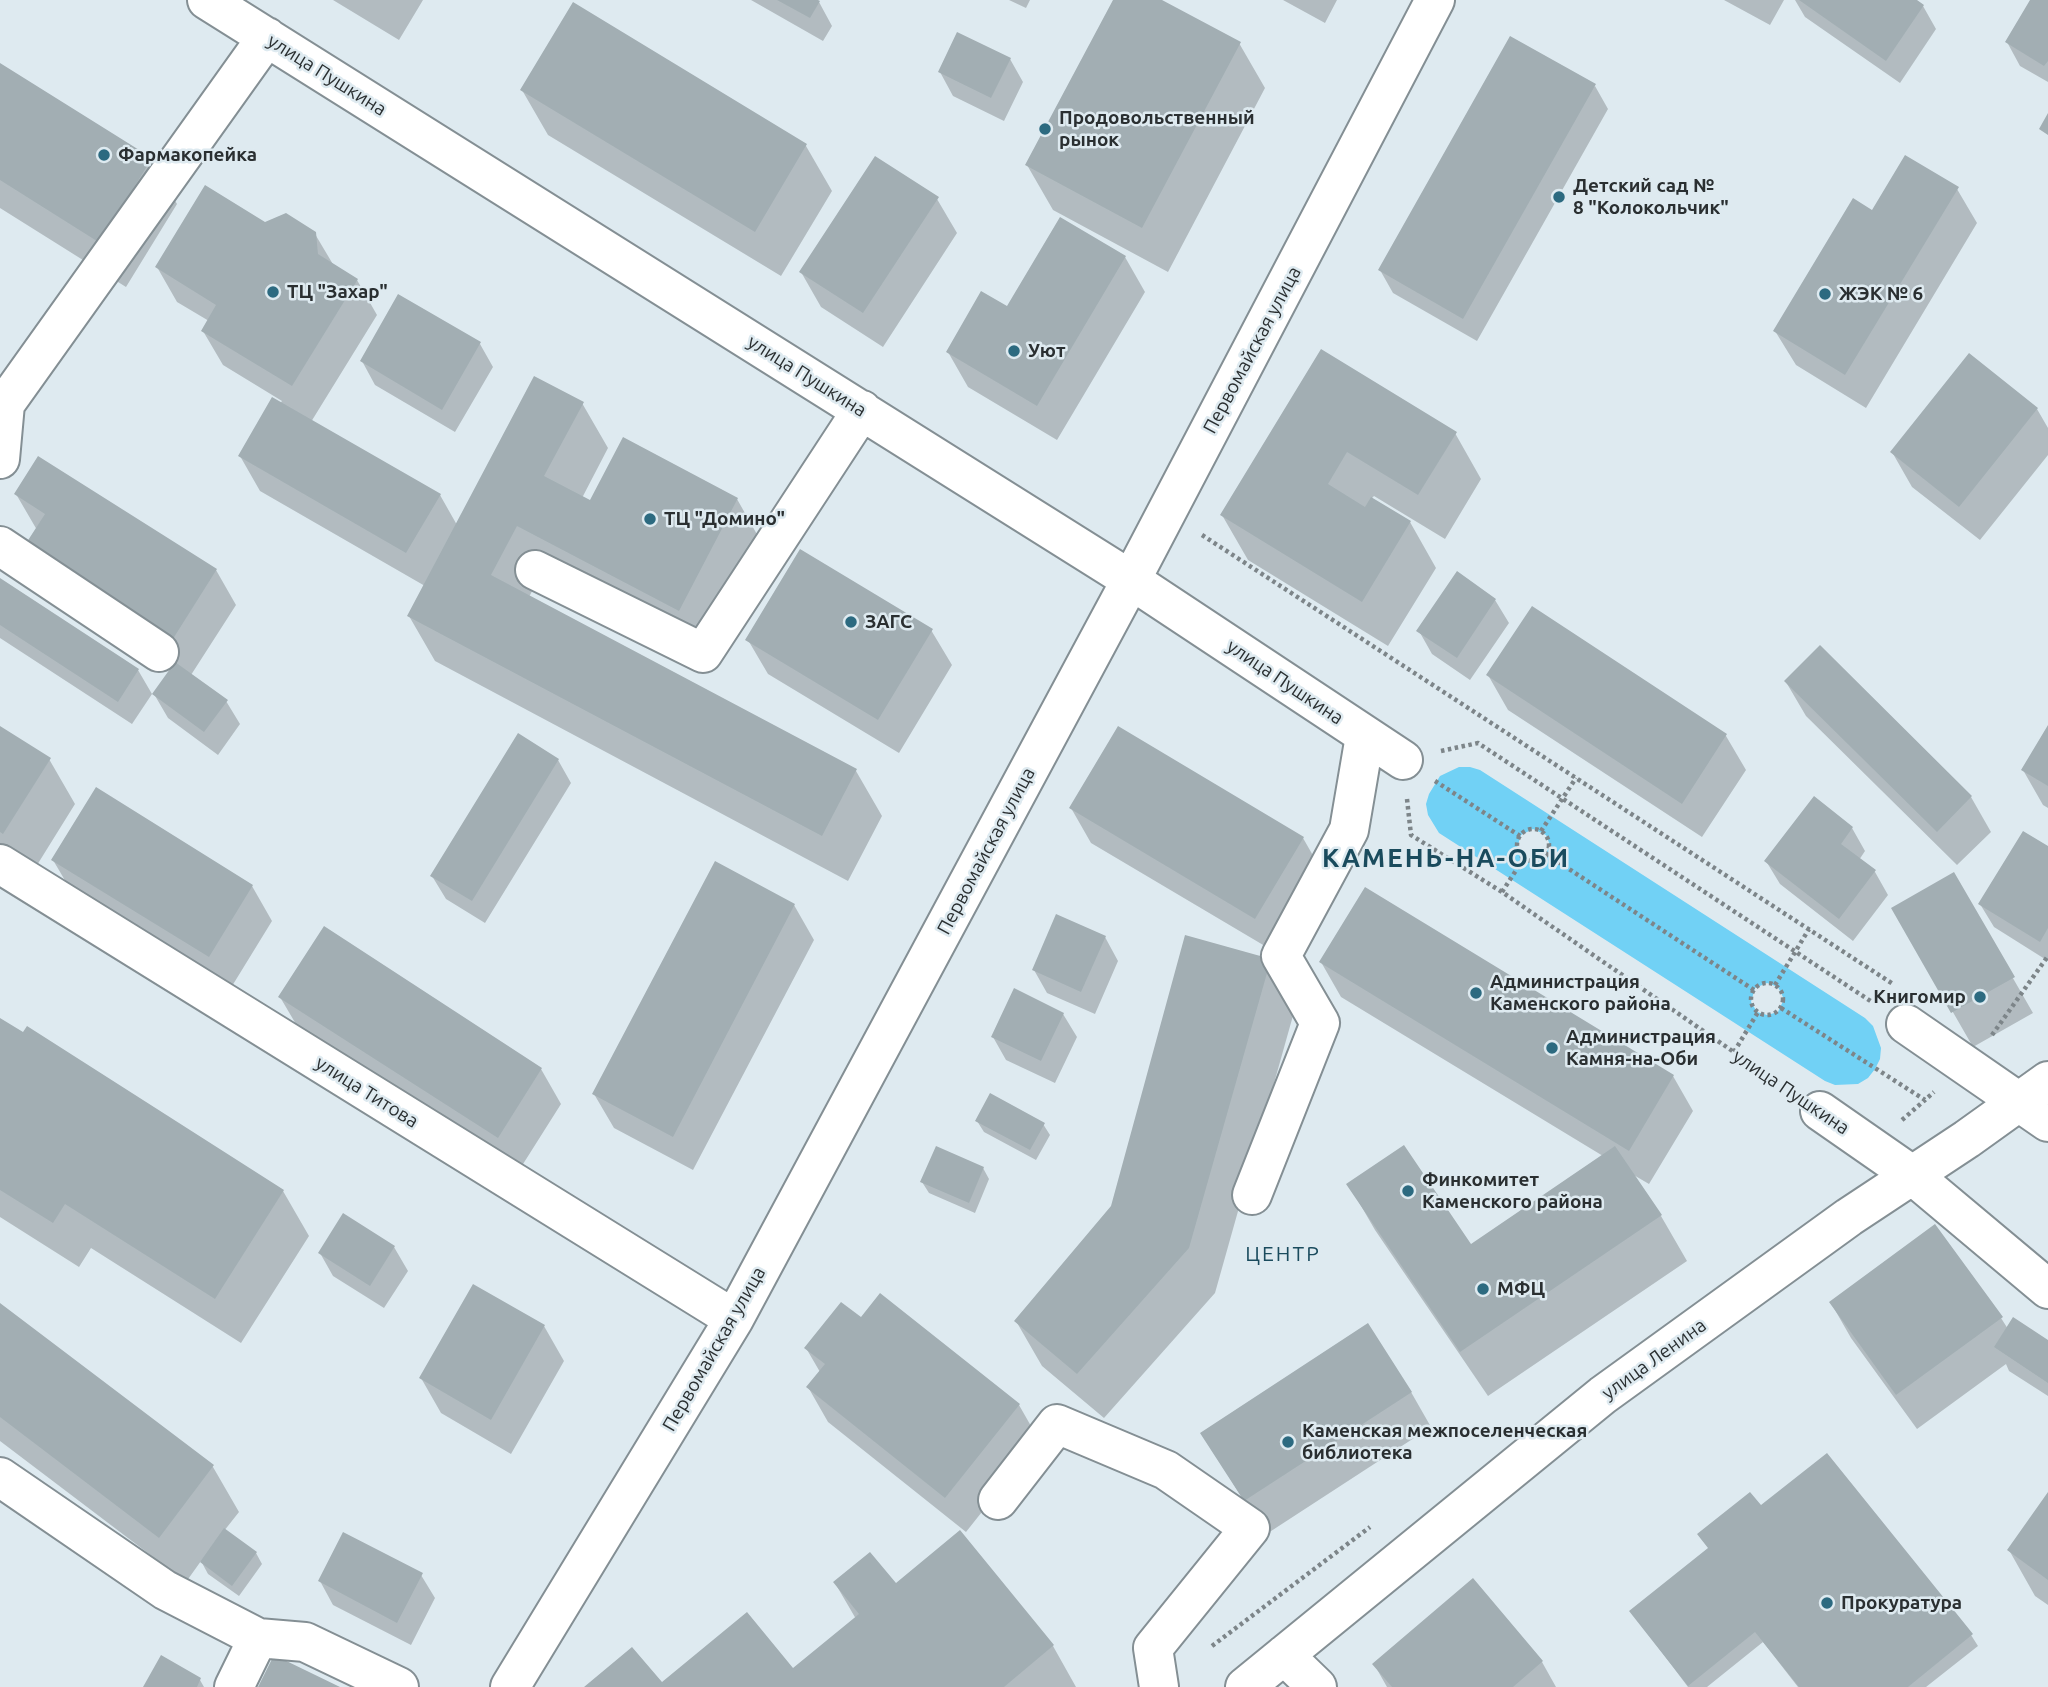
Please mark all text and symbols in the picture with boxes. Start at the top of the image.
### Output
street label: улица Пушкина [263,29,391,121]
place label: Продовольственный рынок [1059,107,1255,151]
marker: Продовольственный рынок [1037,121,1053,137]
place label: Фармакопейка [118,144,257,166]
marker: Фармакопейка [96,147,112,163]
place label: Детский сад № 8 "Колокольчик" [1573,175,1729,219]
marker: Детский сад № 8 "Колокольчик" [1551,189,1567,205]
street label: Первомайская улица [1198,262,1306,438]
place label: ТЦ "Захар" [287,281,388,303]
place label: ЖЭК № 6 [1839,283,1923,305]
marker: ТЦ "Захар" [265,284,281,300]
marker: ЖЭК № 6 [1817,286,1833,302]
street label: улица Пушкина [743,330,871,422]
place label: Уют [1028,340,1066,362]
marker: Уют [1006,343,1022,359]
place label: ТЦ "Домино" [664,508,785,530]
marker: ТЦ "Домино" [642,511,658,527]
place label: ЗАГС [865,611,912,633]
marker: ЗАГС [843,614,859,630]
street label: улица Пушкина [1222,635,1348,729]
street label: Первомайская улица [932,763,1040,939]
district label: КАМЕНЬ-НА-ОБИ [1324,842,1568,874]
place label: Администрация Каменского района [1490,971,1671,1015]
marker: Администрация Каменского района [1468,985,1484,1001]
place label: Книгомир [1873,986,1966,1008]
marker: Книгомир [1972,989,1988,1005]
place label: Администрация Камня-на-Оби [1566,1026,1716,1070]
marker: Администрация Камня-на-Оби [1544,1040,1560,1056]
street label: улица Пушкина [1728,1045,1854,1139]
street label: улица Титова [311,1051,423,1133]
place label: Финкомитет Каменского района [1422,1169,1603,1213]
marker: Финкомитет Каменского района [1400,1183,1416,1199]
district label: ЦЕНТР [1246,1241,1320,1267]
street label: Первомайская улица [658,1263,770,1435]
place label: МФЦ [1497,1278,1545,1300]
marker: МФЦ [1475,1281,1491,1297]
street label: улица Ленина [1597,1314,1711,1404]
place label: Каменская межпоселенческая библиотека [1302,1420,1587,1464]
marker: Каменская межпоселенческая библиотека [1280,1434,1296,1450]
place label: Прокуратура [1841,1592,1962,1614]
marker: Прокуратура [1819,1595,1835,1611]

